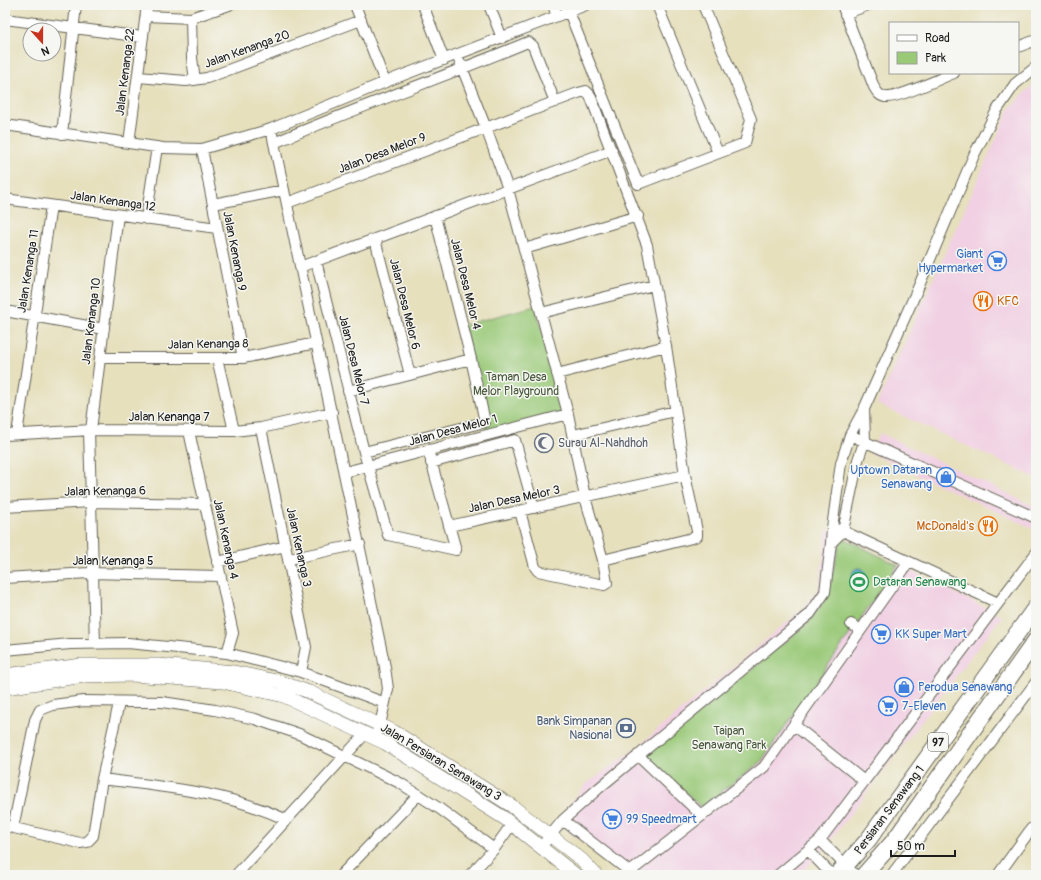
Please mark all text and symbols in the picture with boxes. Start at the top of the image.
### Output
north arrow [22,22,62,62]
legend [889,22,1019,74]
street label: Jalan Kenanga 22 [113,27,138,117]
street label: Jalan Kenanga 20 [202,27,292,72]
text: Road [925,31,950,46]
text: N [39,43,51,58]
text: Park [925,51,946,66]
street label: Jalan Desa Melor 9 [336,130,428,177]
street label: Jalan Kenanga 12 [69,188,157,215]
street label: Jalan Kenanga 9 [219,210,250,292]
street label: Jalan Kenanga 11 [15,228,42,314]
street label: Jalan Desa Melor 4 [447,237,484,331]
place label: Giant Hypermarket [918,247,983,276]
supermarket icon: Giant Hypermarket [986,250,1008,272]
street label: Jalan Desa Melor 6 [386,257,423,351]
street label: Jalan Kenanga 10 [79,277,104,365]
restaurant icon: KFC [972,290,994,312]
place label: KFC [997,294,1019,309]
street label: Jalan Desa Melor 7 [335,313,372,408]
street label: Jalan Kenanga 8 [167,336,249,353]
park label: Taman Desa Melor Playground [473,370,559,399]
street label: Jalan Kenanga 7 [128,410,210,425]
street label: Jalan Desa Melor 1 [407,411,499,450]
mosque icon: Surau Al-Nahdhoh [533,432,555,454]
place label: Surau Al-Nahdhoh [558,436,648,451]
place label: Uptown Dataran Senawang [850,463,932,492]
shop icon: Uptown Dataran Senawang [935,466,957,488]
street label: Jalan Desa Melor 3 [467,482,562,517]
street label: Jalan Kenanga 6 [64,483,146,500]
street label: Jalan Kenanga 4 [210,498,241,581]
street label: Jalan Kenanga 3 [283,506,314,589]
restaurant icon: McDonald's [977,515,999,537]
place label: McDonald's [917,519,975,534]
street label: Jalan Kenanga 5 [72,554,154,569]
sports icon: Dataran Senawang [848,571,870,593]
place label: Dataran Senawang [873,575,966,590]
supermarket icon: KK Super Mart [870,623,892,645]
place label: KK Super Mart [895,627,967,642]
shop icon: Perodua Senawang [893,676,915,698]
place label: Perodua Senawang [918,680,1012,695]
supermarket icon: 7-Eleven [877,695,899,717]
place label: 7-Eleven [902,699,947,714]
place label: Bank Simpanan Nasional [536,714,612,743]
bank icon: Bank Simpanan Nasional [615,717,637,739]
street label: Jalan Persiaran Senawang 3 [378,720,504,805]
park label: Taipan Senawang Park [692,724,766,753]
road number: 97 [928,733,948,751]
street label: Persiaran Senawang 1 [851,763,928,858]
supermarket icon: 99 Speedmart [601,808,623,830]
place label: 99 Speedmart [626,812,697,827]
scale bar [891,832,955,858]
text: 50 m [897,839,925,854]

